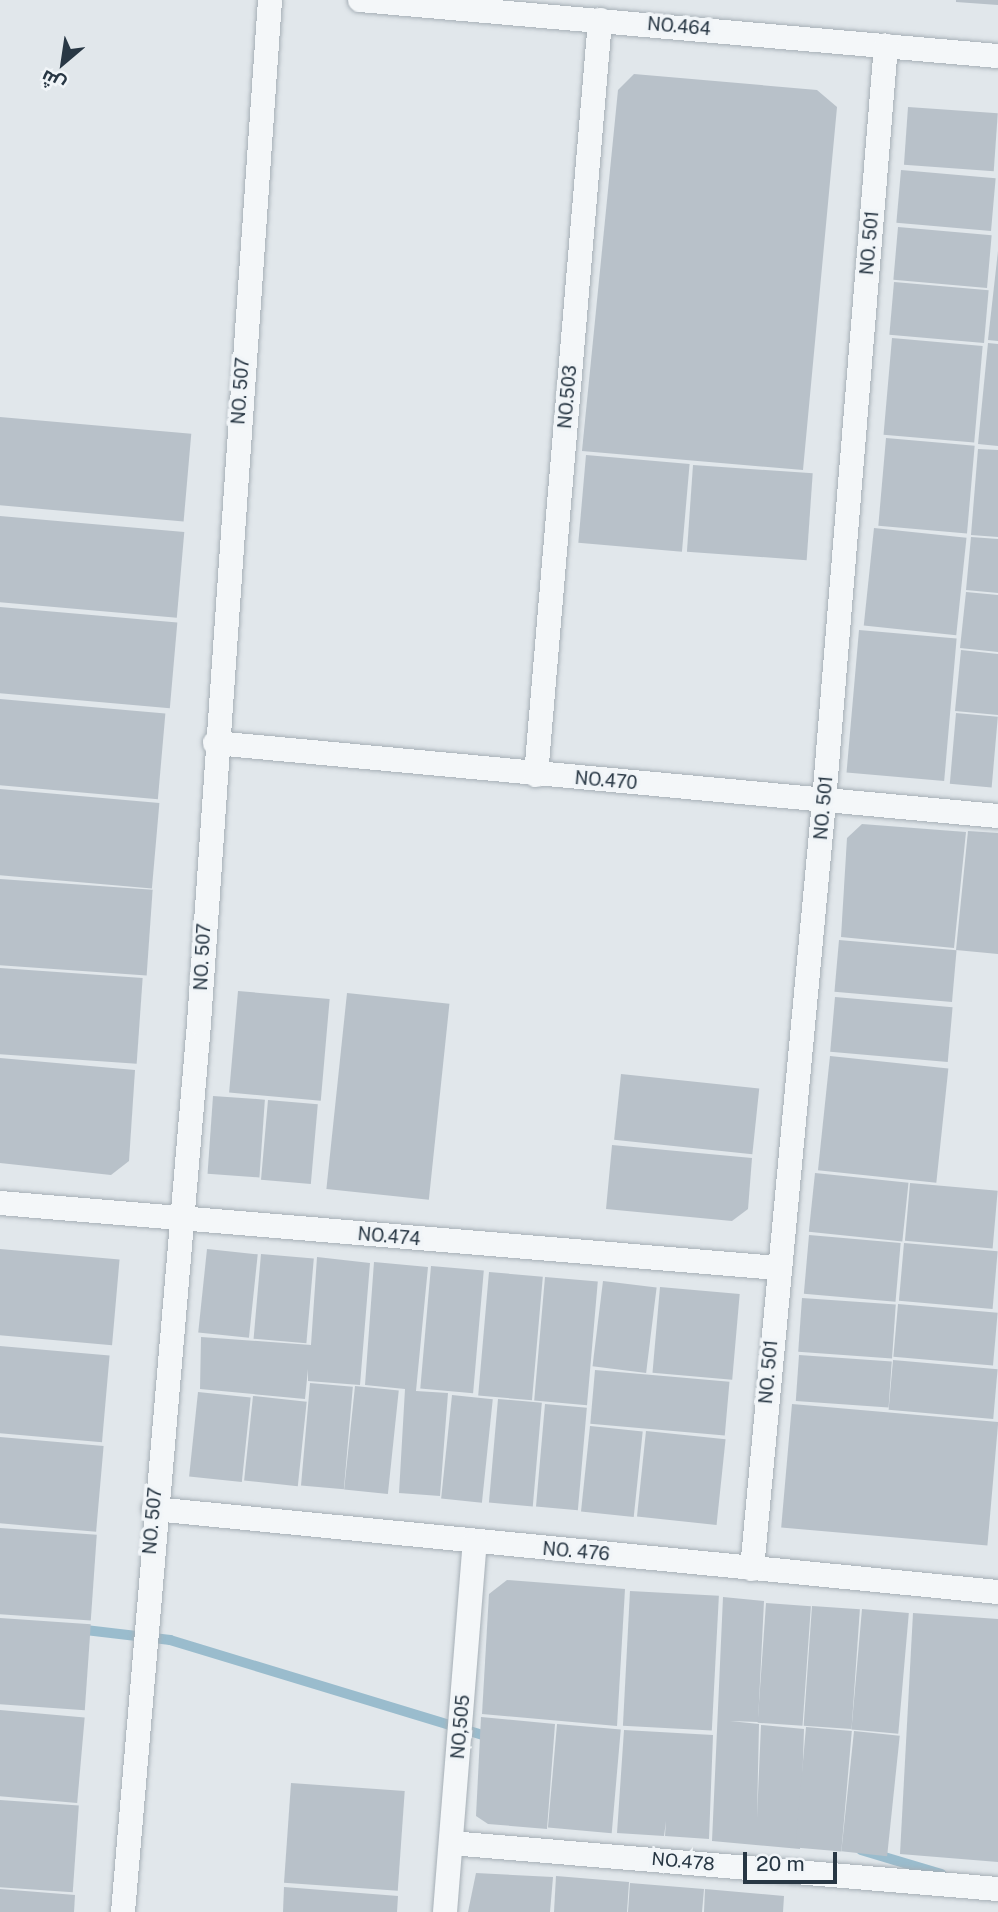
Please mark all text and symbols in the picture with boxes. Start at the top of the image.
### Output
street label: NO.464 [646,13,712,41]
north arrow [28,28,98,98]
text: ش [37,66,69,97]
street label: NO. 501 [856,210,884,276]
street label: NO. 507 [228,357,254,425]
street label: NO.503 [554,364,582,430]
street label: NO.470 [574,768,638,794]
street label: NO. 501 [810,775,838,841]
street label: NO. 507 [190,923,216,991]
street label: NO.474 [357,1223,421,1251]
street label: NO. 501 [755,1339,783,1405]
street label: NO. 507 [139,1486,167,1556]
street label: NO. 476 [541,1538,611,1566]
street label: NO,505 [447,1694,475,1760]
scale bar [746,1839,841,1883]
street label: NO.478 [650,1848,716,1876]
text: 20 m [756,1851,805,1876]

